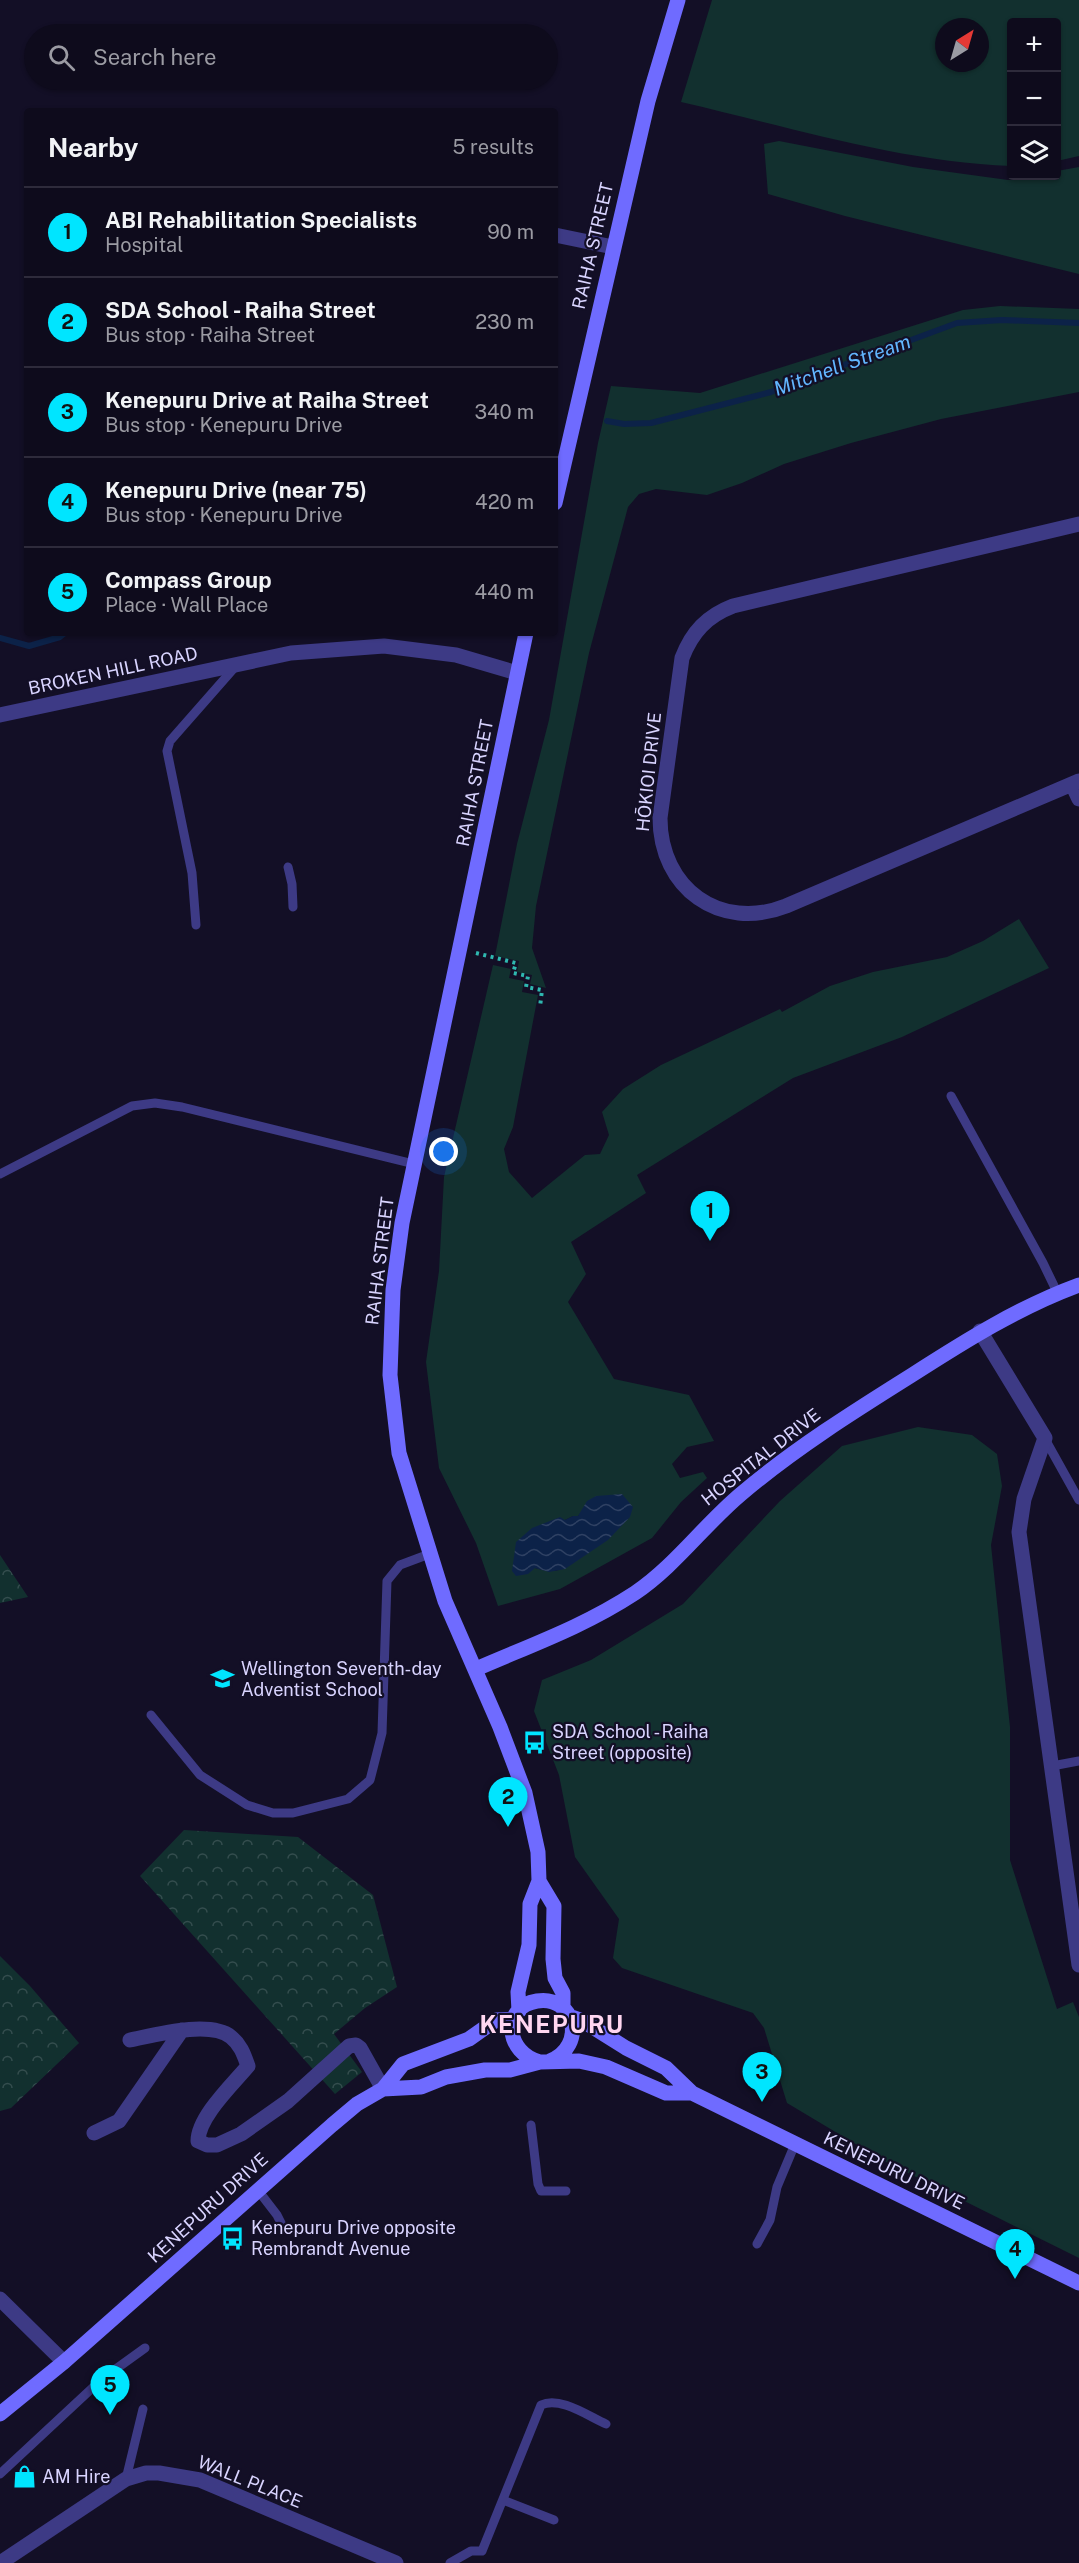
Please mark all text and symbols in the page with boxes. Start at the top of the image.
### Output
north arrow [935,18,989,72]
map controls [1007,18,1061,180]
button: + [1007,18,1061,72]
search box [24,24,558,90]
icon: search [45,41,78,74]
text: Search here [93,44,217,70]
button: − [1007,72,1061,126]
button: layers [1007,126,1061,180]
text: Nearby [48,132,138,163]
text: 5 results [452,135,534,159]
street label: RAIHA STREET [568,180,617,311]
text: ABI Rehabilitation Specialists [105,207,417,233]
text: 1 [63,220,72,244]
text: 90 m [487,220,534,244]
text: Hospital [105,233,183,257]
text: SDA School - Raiha Street [105,297,376,323]
text: 2 [61,310,74,334]
text: 230 m [475,310,534,334]
text: Bus stop · Raiha Street [105,323,315,347]
water label: Mitchell Stream [770,329,914,401]
text: Kenepuru Drive at Raiha Street [105,387,429,413]
text: 3 [61,400,74,424]
text: 340 m [474,400,534,424]
text: Bus stop · Kenepuru Drive [105,413,343,437]
text: Kenepuru Drive (near 75) [105,477,367,503]
text: 4 [61,490,74,514]
text: 420 m [475,490,534,514]
text: Bus stop · Kenepuru Drive [105,503,343,527]
text: Compass Group [105,567,272,593]
text: 5 [61,580,74,604]
text: 440 m [474,580,534,604]
text: Place · Wall Place [105,593,268,617]
street label: BROKEN HILL ROAD [26,642,200,699]
street label: HŌKIOI DRIVE [631,711,665,833]
street label: RAIHA STREET [452,717,497,848]
your location [429,1137,458,1166]
pin: 1 [690,1192,730,1241]
street label: RAIHA STREET [361,1195,398,1326]
street label: HOSPITAL DRIVE [697,1404,824,1510]
place label: Wellington Seventh-day Adventist School [241,1658,442,1700]
school or university icon: Wellington Seventh-day Adventist School [210,1666,236,1692]
place label: SDA School - Raiha Street (opposite) [552,1721,708,1763]
bus stop icon: SDA School - Raiha Street (opposite) [521,1729,547,1755]
pin: 2 [488,1778,528,1827]
district label: KENEPURU [479,2010,625,2038]
pin: 3 [742,2052,782,2102]
street label: KENEPURU DRIVE [820,2127,968,2214]
street label: KENEPURU DRIVE [143,2148,272,2267]
place label: Kenepuru Drive opposite Rembrandt Avenue [251,2217,456,2259]
bus stop icon: Kenepuru Drive opposite Rembrandt Avenue [220,2225,246,2251]
pin: 4 [996,2230,1034,2279]
pin: 5 [90,2366,130,2415]
street label: WALL PLACE [195,2451,306,2512]
shop icon: AM Hire [11,2464,37,2490]
place label: AM Hire [42,2466,111,2487]

